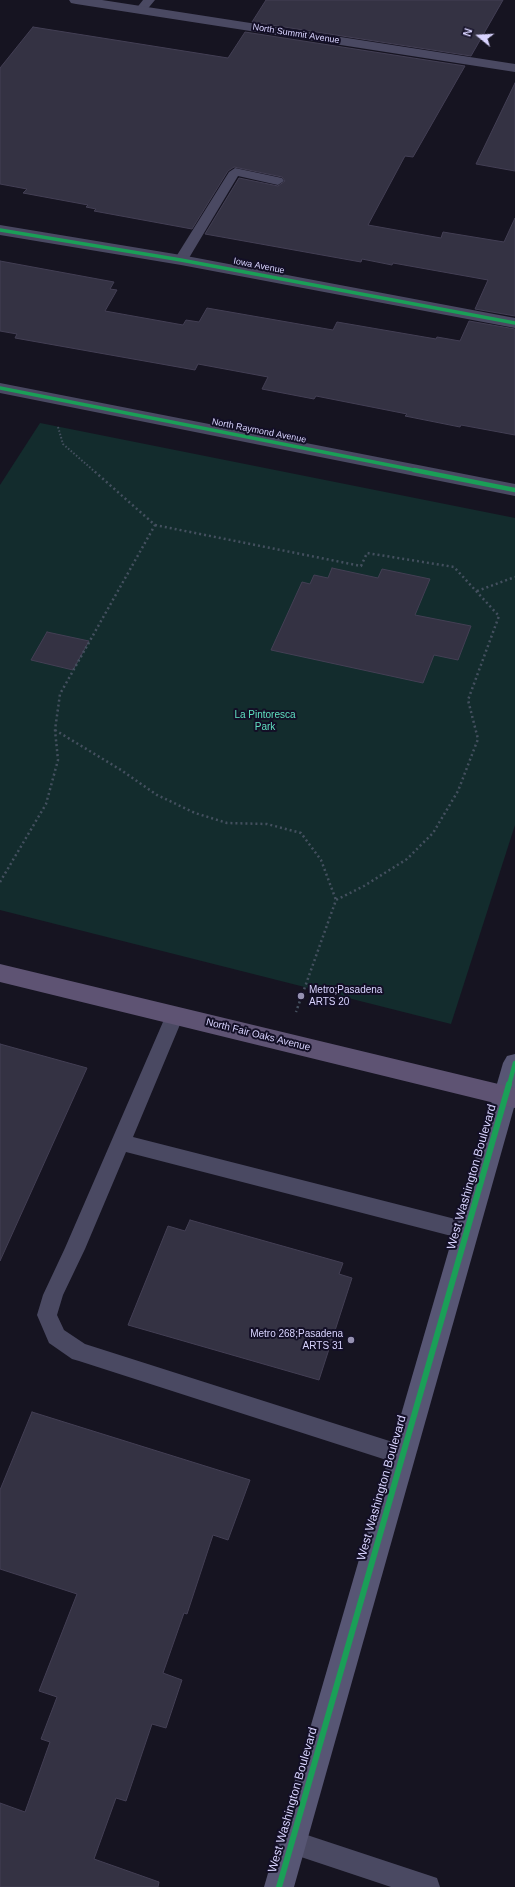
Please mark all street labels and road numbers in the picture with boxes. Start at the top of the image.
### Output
street label: North Summit Avenue [252,22,340,46]
street label: Iowa Avenue [233,256,285,276]
street label: North Raymond Avenue [211,417,307,445]
street label: North Fair Oaks Avenue [205,1016,311,1054]
street label: West Washington Boulevard [444,1103,500,1251]
street label: West Washington Boulevard [354,1414,410,1562]
street label: West Washington Boulevard [265,1726,321,1874]

